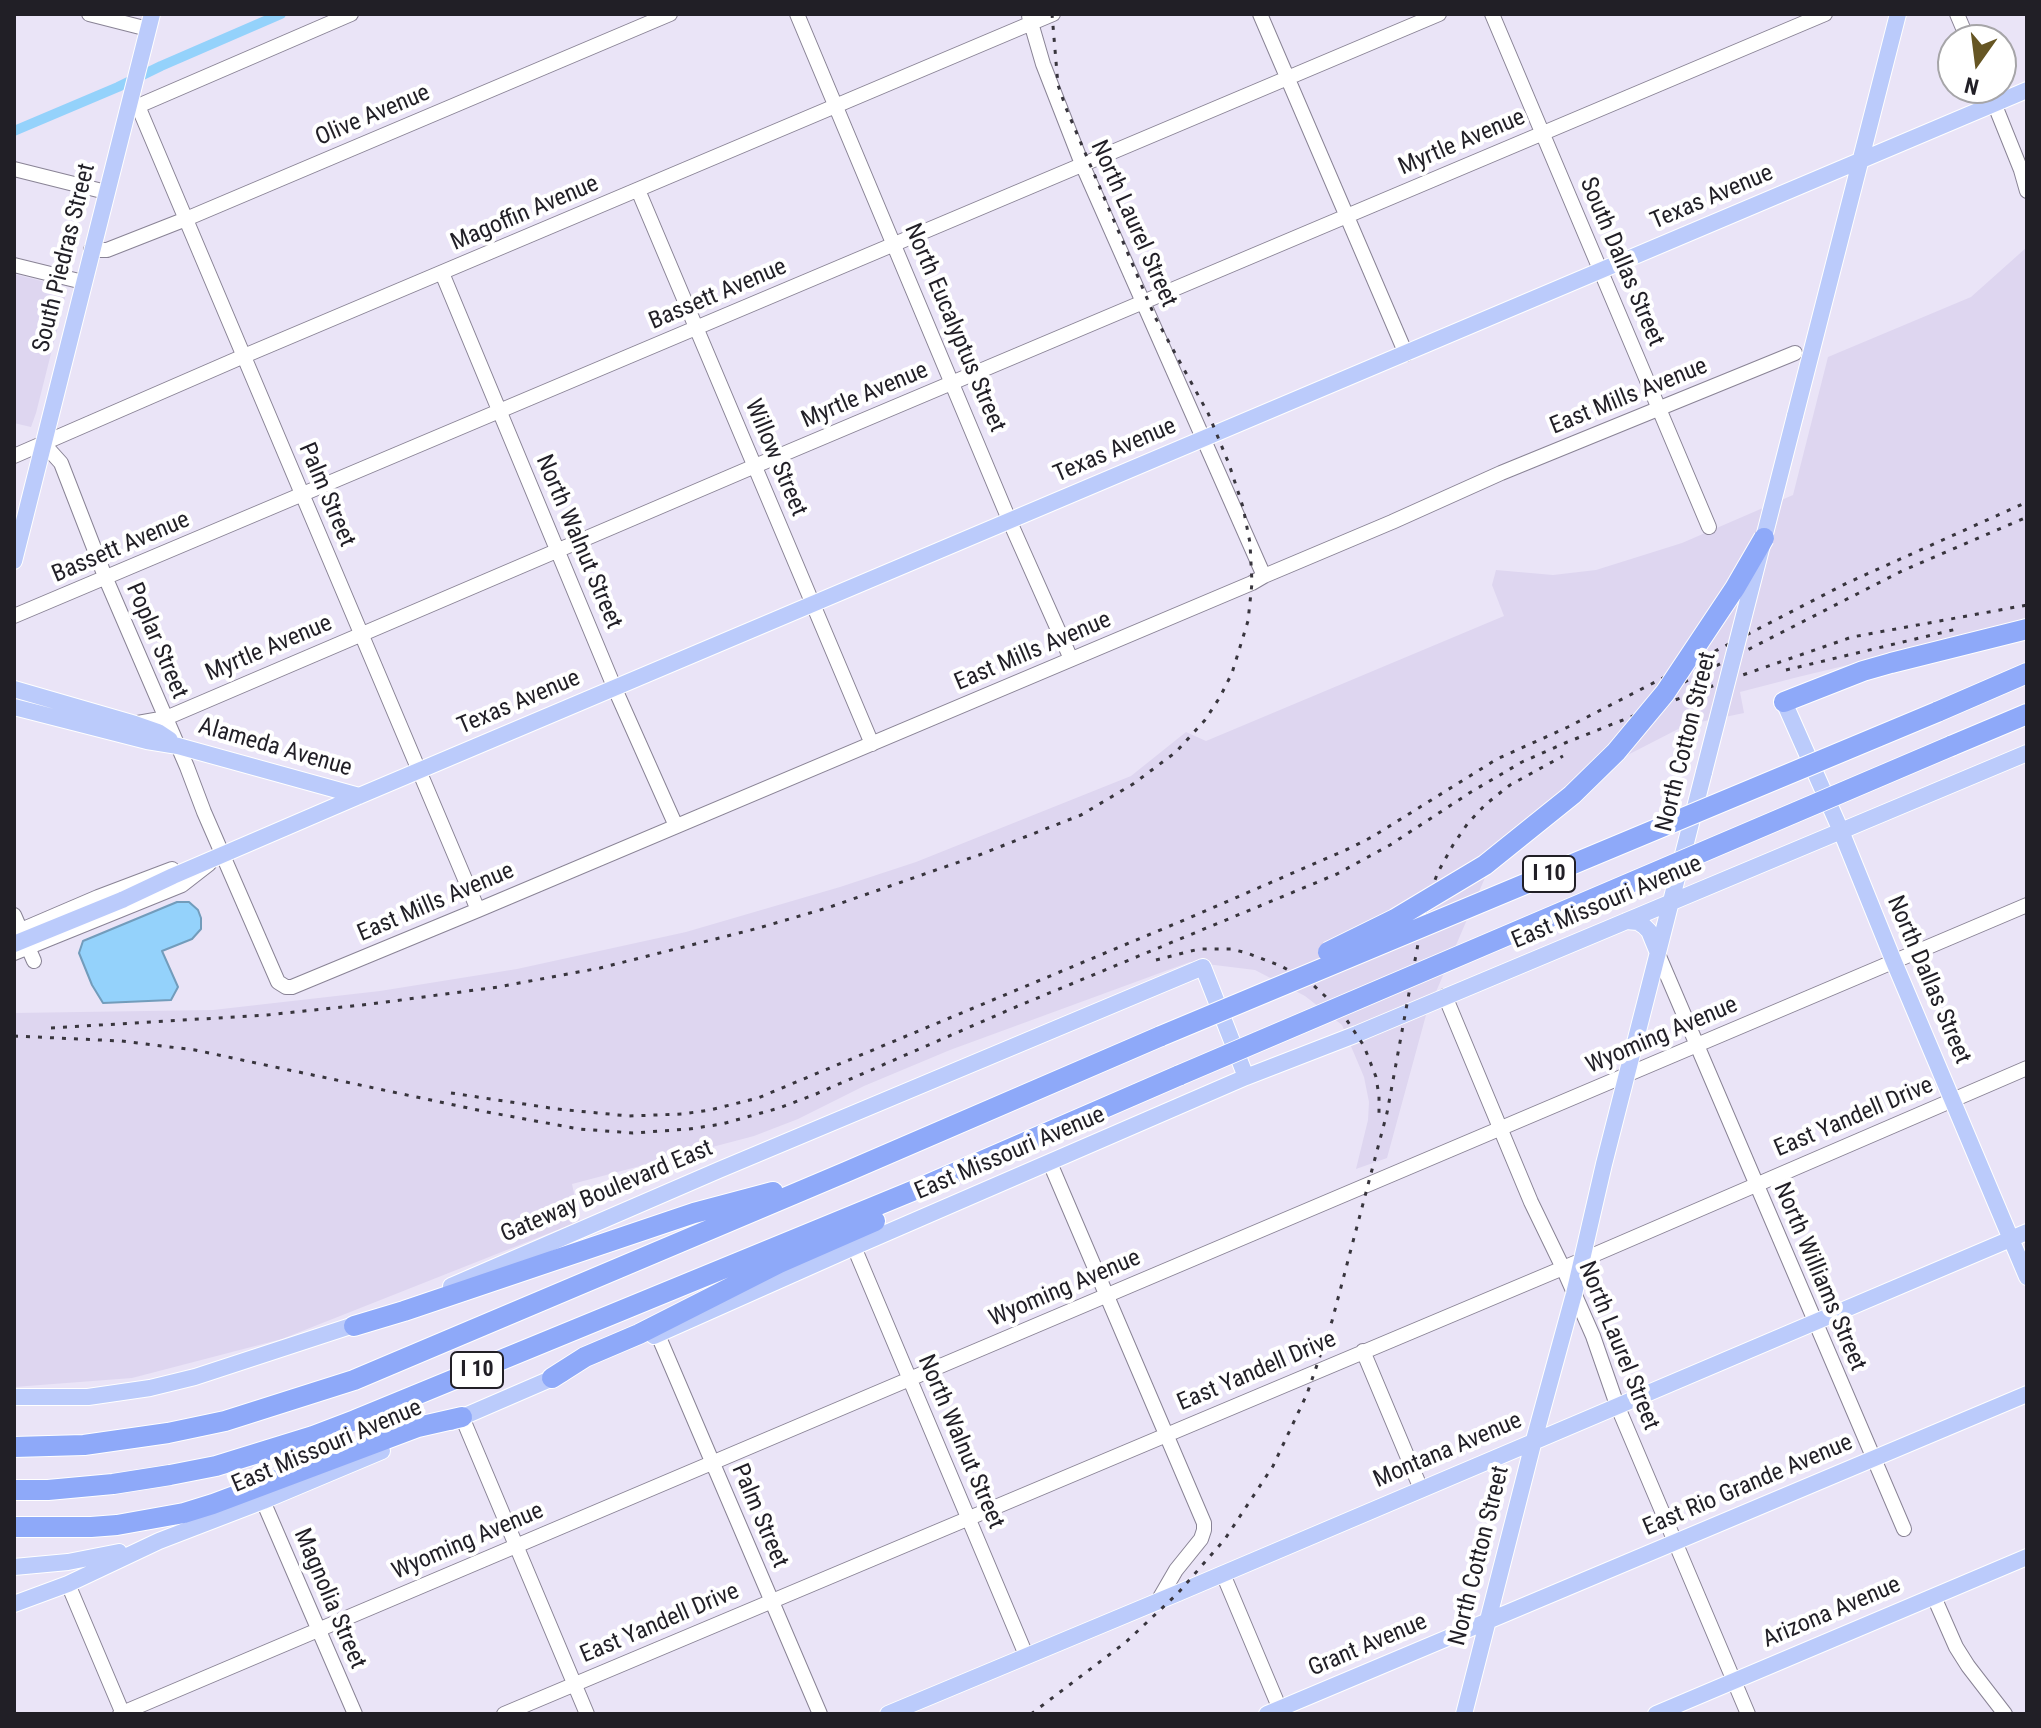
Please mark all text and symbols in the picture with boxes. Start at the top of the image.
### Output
north arrow [1937,24,2017,104]
text: N [1962,72,1981,100]
street label: Olive Avenue [311,79,435,153]
street label: Myrtle Avenue [1394,103,1530,183]
street label: North Laurel Street [1083,136,1183,312]
street label: Texas Avenue [1646,159,1778,237]
street label: South Piedras Street [28,161,102,355]
street label: Magoffin Avenue [447,170,603,258]
street label: South Dallas Street [1572,173,1670,351]
street label: North Eucalyptus Street [897,219,1011,437]
street label: Bassett Avenue [645,253,791,337]
street label: East Mills Avenue [1546,352,1712,442]
street label: Myrtle Avenue [797,356,933,436]
street label: Willow Street [737,395,813,521]
street label: Texas Avenue [1049,412,1181,490]
street label: Palm Street [291,439,361,551]
street label: North Walnut Street [528,451,628,633]
street label: Bassett Avenue [48,506,194,590]
street label: Poplar Street [119,579,193,703]
street label: East Mills Avenue [950,606,1116,698]
street label: Myrtle Avenue [201,609,337,689]
street label: North Cotton Street [1651,649,1723,835]
street label: Texas Avenue [453,664,585,742]
street label: Alameda Avenue [195,712,355,784]
street label: East Missouri Avenue [1508,850,1706,956]
road number: I 10 [1523,856,1575,892]
street label: East Mills Avenue [353,857,519,949]
street label: North Dallas Street [1880,892,1976,1068]
street label: Wyoming Avenue [1582,991,1742,1081]
street label: East Yandell Drive [1770,1072,1938,1164]
street label: East Missouri Avenue [911,1101,1109,1207]
street label: Gateway Boulevard East [497,1134,717,1250]
street label: North Williams Street [1766,1179,1872,1375]
street label: Wyoming Avenue [985,1244,1145,1334]
street label: North Laurel Street [1571,1258,1665,1434]
street label: East Yandell Drive [1173,1326,1341,1418]
street label: North Walnut Street [910,1351,1010,1533]
road number: I 10 [451,1352,503,1388]
street label: East Missouri Avenue [228,1394,426,1500]
street label: Montana Avenue [1370,1407,1526,1495]
street label: East Rio Grande Avenue [1639,1429,1857,1543]
street label: Palm Street [724,1460,794,1572]
street label: North Cotton Street [1444,1463,1516,1649]
street label: Wyoming Avenue [388,1497,548,1587]
street label: Magnolia Street [287,1525,371,1673]
street label: Arizona Avenue [1759,1571,1905,1655]
street label: East Yandell Drive [576,1578,744,1670]
street label: Grant Avenue [1304,1608,1432,1684]

